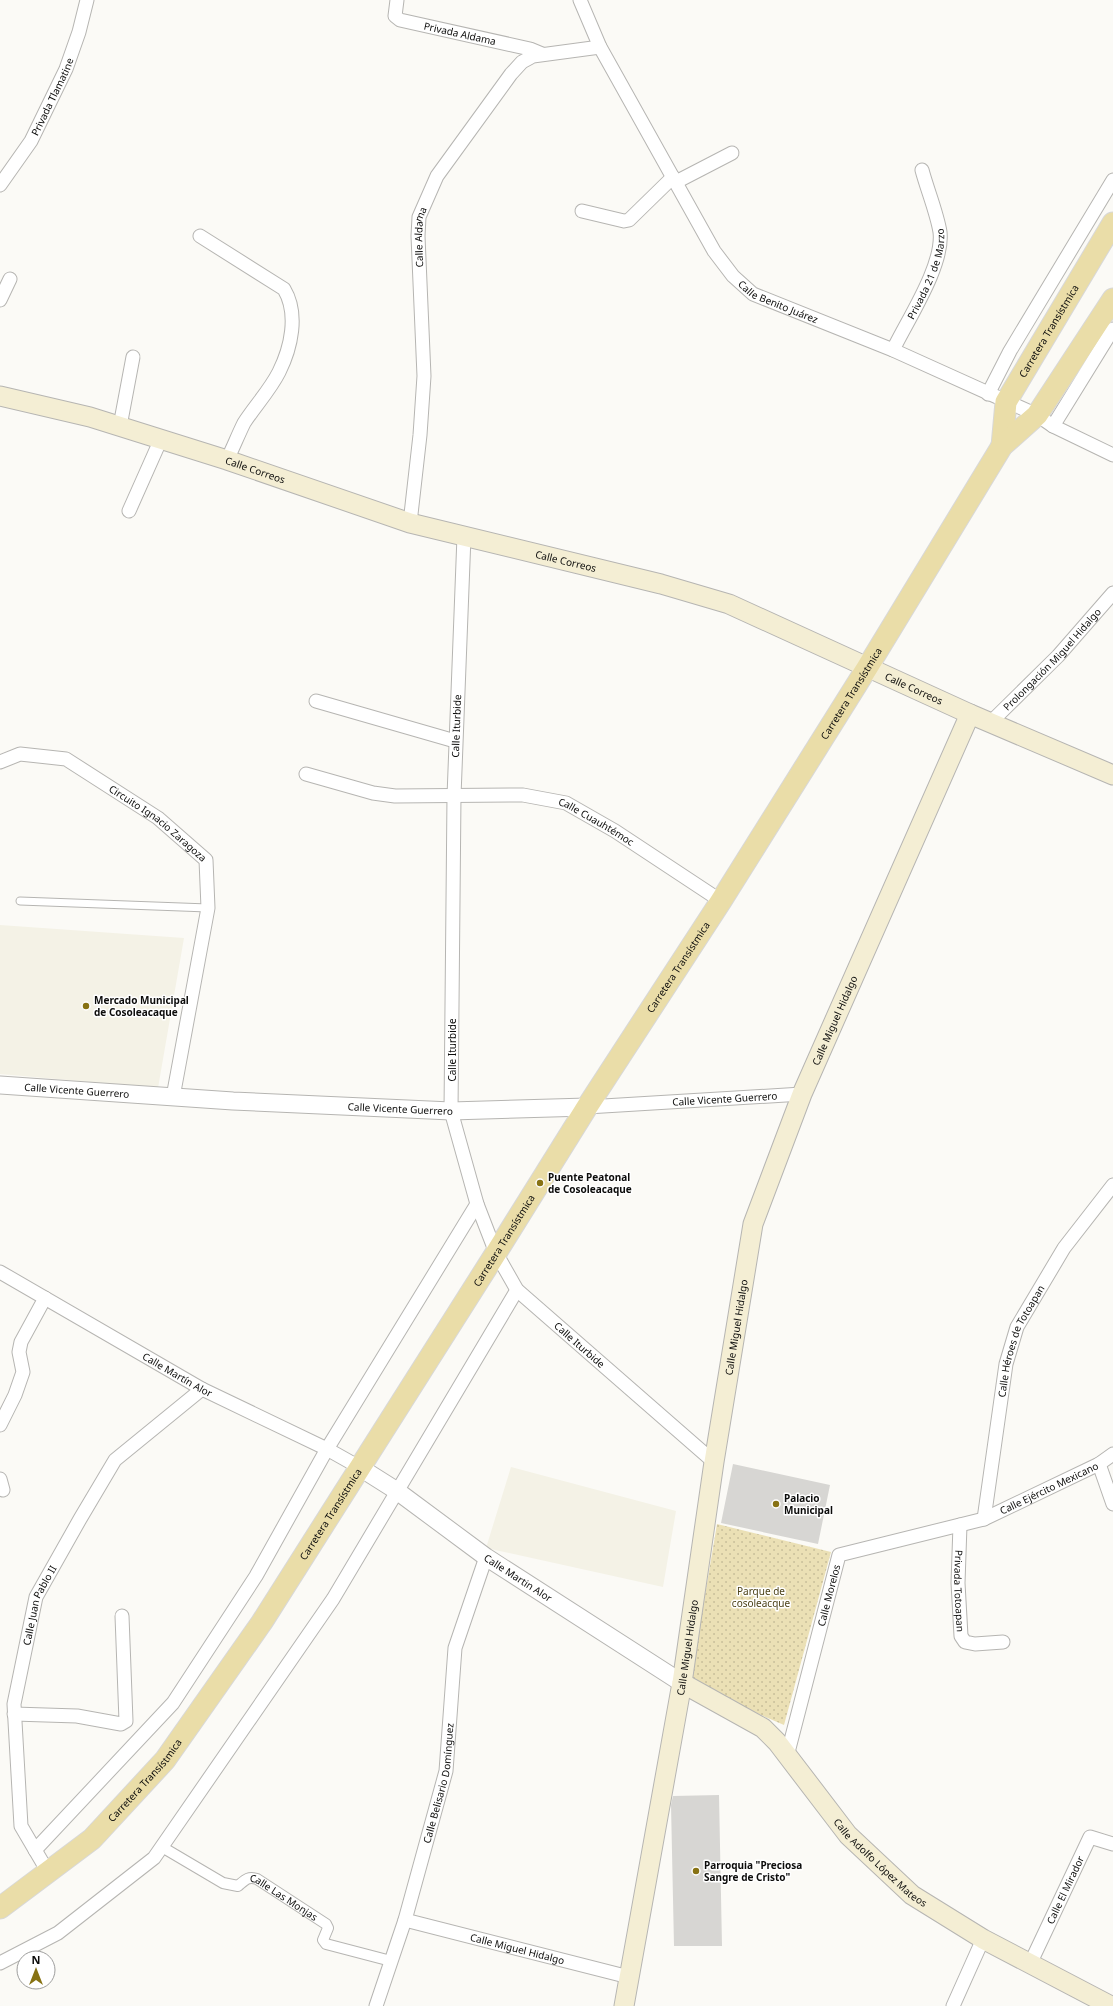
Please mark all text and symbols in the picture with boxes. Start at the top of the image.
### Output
street label: Privada Aldama [423,19,497,48]
street label: Privada Tlamatine [28,56,77,138]
street label: Calle Aldama [411,204,430,268]
street label: Privada 21 de Marzo [904,227,947,322]
street label: Calle Benito Juárez [735,277,820,326]
street label: Carretera Transístmica [1015,282,1082,380]
street label: Calle Correos [224,453,287,487]
street label: Calle Correos [534,547,598,575]
street label: Prolongación Miguel Hidalgo [1000,605,1104,713]
street label: Carretera Transístmica [817,645,885,742]
street label: Calle Correos [883,669,945,708]
street label: Calle Iturbide [448,694,464,758]
street label: Circuito Ignacio Zaragoza [106,781,210,865]
street label: Calle Cuauhtémoc [558,795,637,849]
street label: Carretera Transístmica [643,919,713,1015]
street label: Calle Miguel Hidalgo [809,973,861,1068]
place label: Mercado Municipal de Cosoleacaque [94,993,189,1019]
marker: Mercado Municipal de Cosoleacaque [81,1001,91,1011]
street label: Calle Iturbide [445,1018,459,1082]
street label: Calle Vicente Guerrero [24,1080,130,1101]
street label: Calle Vicente Guerrero [672,1089,778,1109]
street label: Calle Vicente Guerrero [347,1099,453,1118]
place label: Puente Peatonal de Cosoleacaque [548,1170,632,1196]
marker: Puente Peatonal de Cosoleacaque [535,1178,545,1188]
street label: Carretera Transístmica [470,1192,538,1289]
street label: Calle Miguel Hidalgo [721,1278,751,1376]
street label: Calle Héroes de Totoapan [994,1282,1048,1398]
street label: Calle Iturbide [551,1319,608,1371]
street label: Calle Martín Alor [140,1349,215,1400]
street label: Calle Ejército Mexicano [997,1458,1101,1518]
street label: Carretera Transístmica [296,1466,365,1563]
place label: Palacio Municipal [784,1491,833,1517]
marker: Palacio Municipal [771,1499,781,1509]
street label: Privada Totoapan [951,1550,968,1632]
street label: Calle Martin Alor [481,1551,555,1605]
street label: Calle Juan Pablo II [19,1563,60,1646]
street label: Calle Morelos [814,1563,843,1628]
park label: Parque de cosoleacque [732,1584,791,1610]
street label: Calle Miguel Hidalgo [673,1599,701,1697]
street label: Calle Belisario Domínguez [419,1722,457,1845]
street label: Carretera Transístmica [104,1736,185,1825]
street label: Calle Adolfo López Mateos [831,1815,930,1910]
street label: Calle El Mirador [1043,1854,1087,1926]
place label: Parroquia "Preciosa Sangre de Cristo" [704,1858,802,1884]
marker: Parroquia "Preciosa Sangre de Cristo" [691,1866,701,1876]
street label: Calle Las Monjas [249,1871,321,1924]
street label: Calle Miguel Hidalgo [469,1930,566,1967]
north arrow [16,1950,56,1990]
text: N [32,1952,40,1967]

